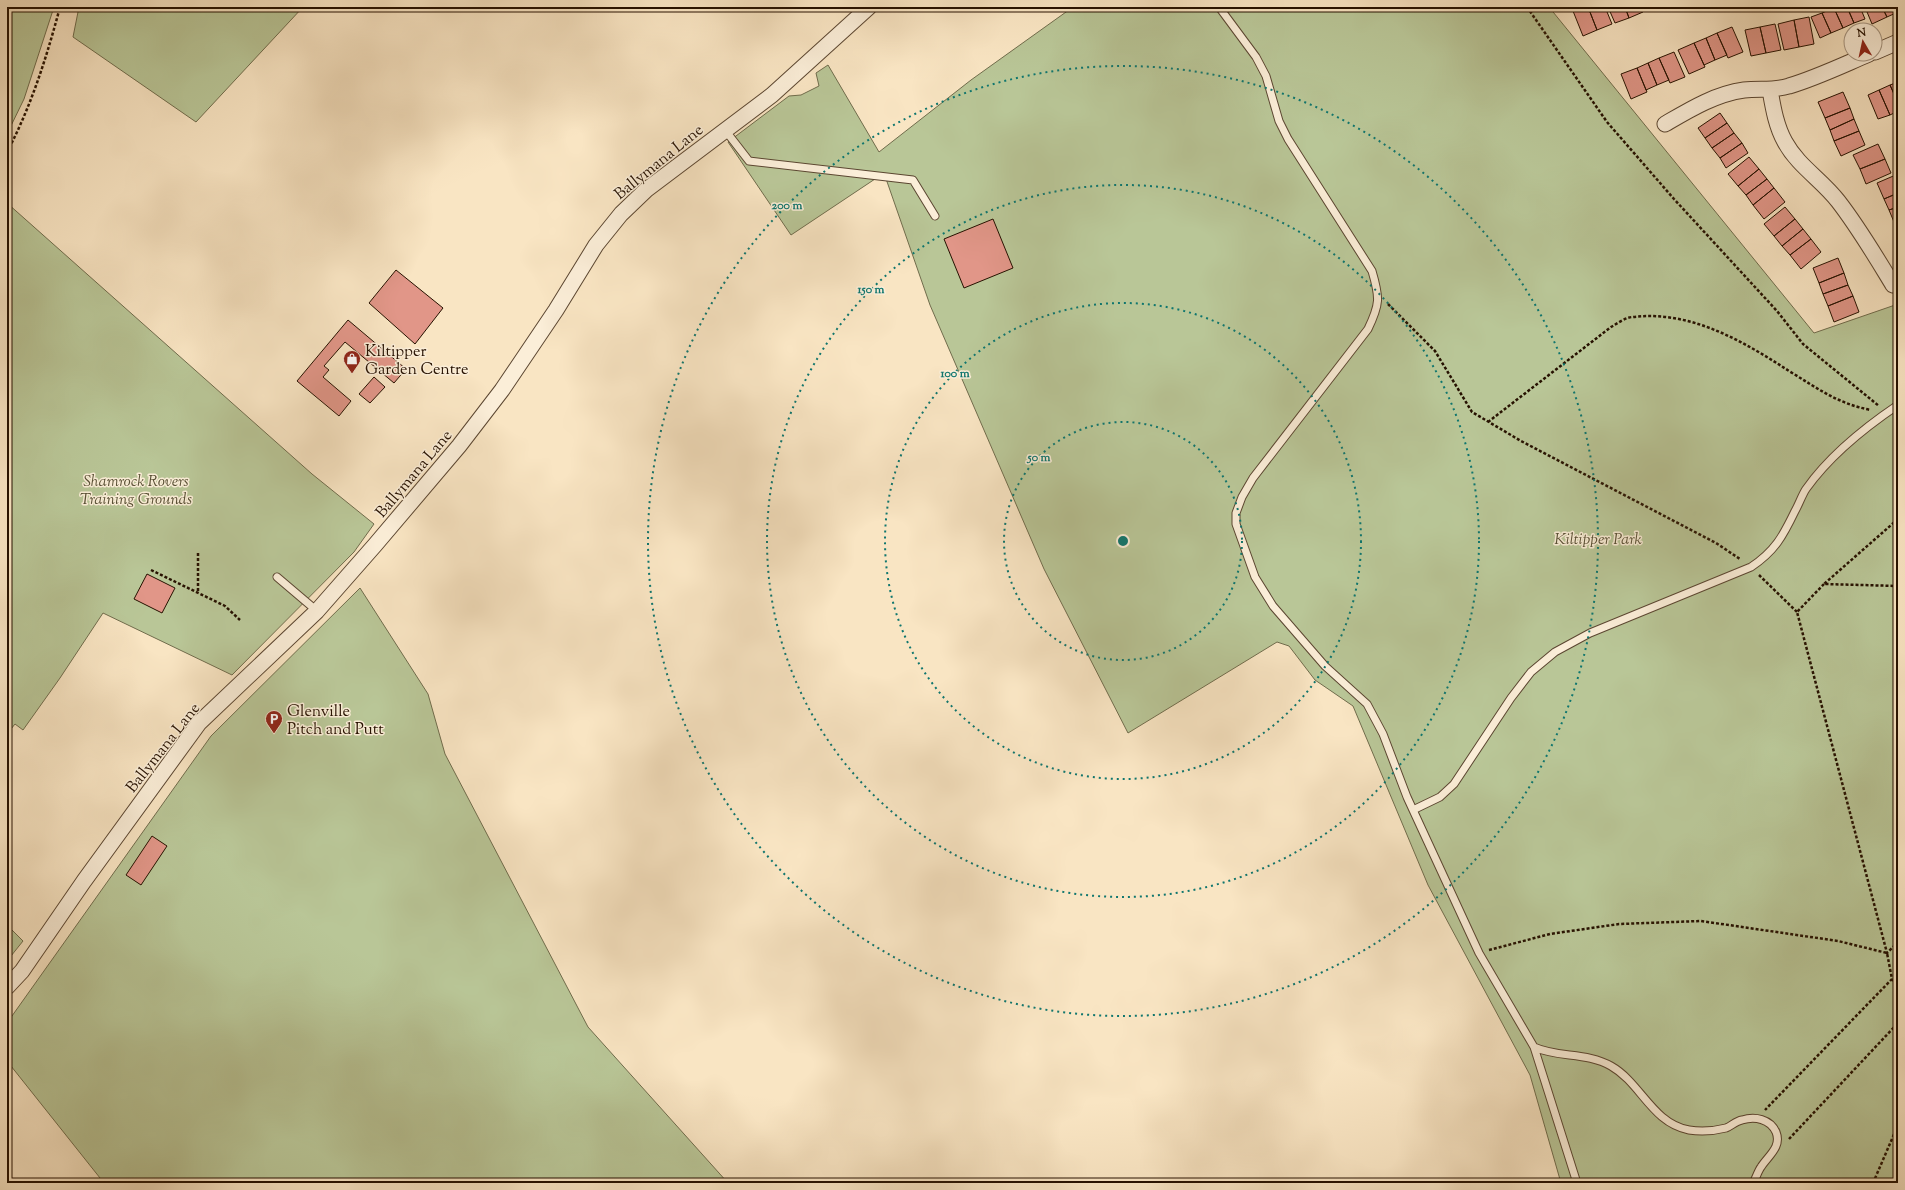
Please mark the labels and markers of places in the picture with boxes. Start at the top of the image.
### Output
place label: Kiltipper Garden Centre [365,341,469,382]
shop icon: Kiltipper Garden Centre [342,349,362,374]
centre of rings [1116,534,1130,548]
place label: Glenville Pitch and Putt [287,701,384,742]
parking icon: Glenville Pitch and Putt [264,709,284,734]

